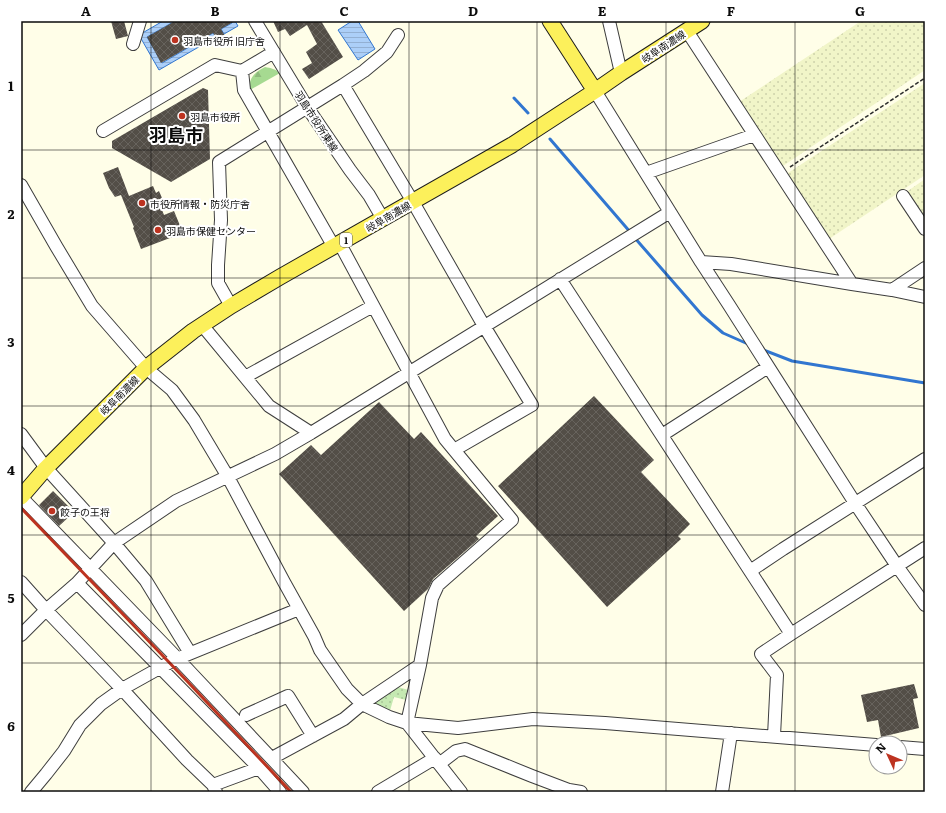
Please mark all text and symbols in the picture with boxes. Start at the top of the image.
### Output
text: A [81,1,91,20]
text: B [211,1,220,20]
text: C [339,1,349,20]
text: D [468,1,478,20]
text: E [598,1,607,20]
text: F [727,1,735,20]
text: G [855,1,865,20]
street label: 岐阜南濃線 [638,26,688,66]
place label: 羽島市役所 旧庁舎 [183,33,265,48]
marker: 羽島市役所 旧庁舎 [170,35,180,45]
text: 1 [8,76,14,95]
street label: 羽島市役所東線 [292,88,342,154]
place label: 羽島市役所 [190,109,240,124]
marker: 羽島市役所 [177,111,187,121]
district label: 羽島市 [149,121,203,148]
place label: 市役所情報・防災庁舎 [150,196,250,211]
street label: 岐阜南濃線 [363,197,413,235]
marker: 市役所情報・防災庁舎 [137,198,147,208]
text: 2 [8,204,15,223]
place label: 羽島市保健センター [166,223,256,238]
marker: 羽島市保健センター [153,225,163,235]
road number: 1 [340,233,352,247]
text: 3 [7,332,15,351]
street label: 岐阜南濃線 [96,372,142,418]
text: 4 [7,460,15,479]
place label: 餃子の王将 [60,504,110,519]
marker: 餃子の王将 [47,506,57,516]
text: 5 [7,588,15,607]
text: 6 [7,716,15,735]
north arrow [868,735,908,775]
text: N [871,738,889,756]

